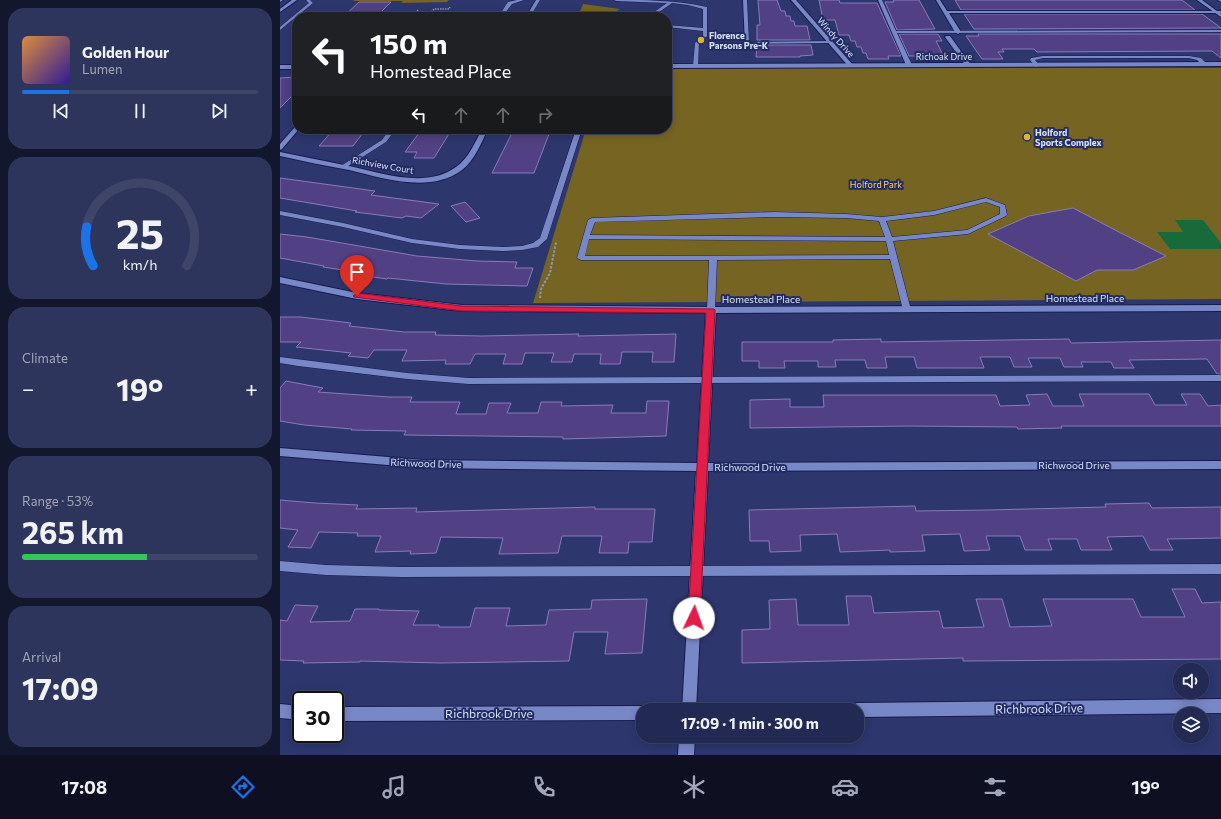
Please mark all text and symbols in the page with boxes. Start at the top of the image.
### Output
street label: Windy Drive [815,15,857,59]
text: 150 m [370,26,447,60]
icon: left [304,28,356,80]
place label: Florence Parsons Pre-K [709,30,769,51]
marker: Florence Parsons Pre-K [696,35,706,45]
text: Golden Hour [82,43,169,61]
street label: Richoak Drive [916,51,972,62]
text: Homestead Place [370,60,511,82]
text: Lumen [82,61,122,77]
icon: previous [50,100,72,122]
icon: pause [129,100,151,122]
icon: next [208,100,230,122]
icon: left [408,104,430,126]
icon: ahead [450,104,472,126]
icon: ahead [492,104,514,126]
icon: right [534,104,556,126]
place label: Holford Sports Complex [1035,127,1102,148]
marker: Holford Sports Complex [1022,132,1032,142]
street label: Richview Court [351,154,415,176]
park label: Holford Park [850,179,902,190]
text: 25 [116,207,164,258]
text: km/h [123,255,157,273]
pin [340,255,374,296]
icon: arrive [346,261,368,283]
street label: Homestead Place [1046,292,1124,304]
street label: Homestead Place [722,293,800,305]
text: Climate [22,350,68,366]
text: 19° [116,370,163,407]
text: − [22,375,35,402]
text: + [245,375,258,402]
street label: Richwood Drive [390,456,462,470]
street label: Richwood Drive [1038,459,1110,471]
street label: Richwood Drive [714,461,786,473]
text: Range · 53% [22,493,93,509]
text: 265 km [22,513,124,550]
position arrow [673,597,715,639]
text: Arrival [22,649,61,665]
map controls [1173,663,1209,743]
button: sound [1173,663,1209,699]
text: 17:09 [22,669,98,706]
speed limit sign: 30 [292,691,344,743]
street label: Richbrook Drive [995,700,1083,716]
street label: Richbrook Drive [445,706,533,720]
button: layers [1173,707,1209,743]
text: 17:09 · 1 min · 300 m [681,714,819,732]
icon: directions [229,773,257,801]
icon: music [380,773,408,801]
icon: phone [530,773,558,801]
icon: climate [680,773,708,801]
icon: car [831,773,859,801]
icon: filters [981,773,1009,801]
text: 17:08 [61,776,107,798]
text: 19° [1131,776,1160,798]

